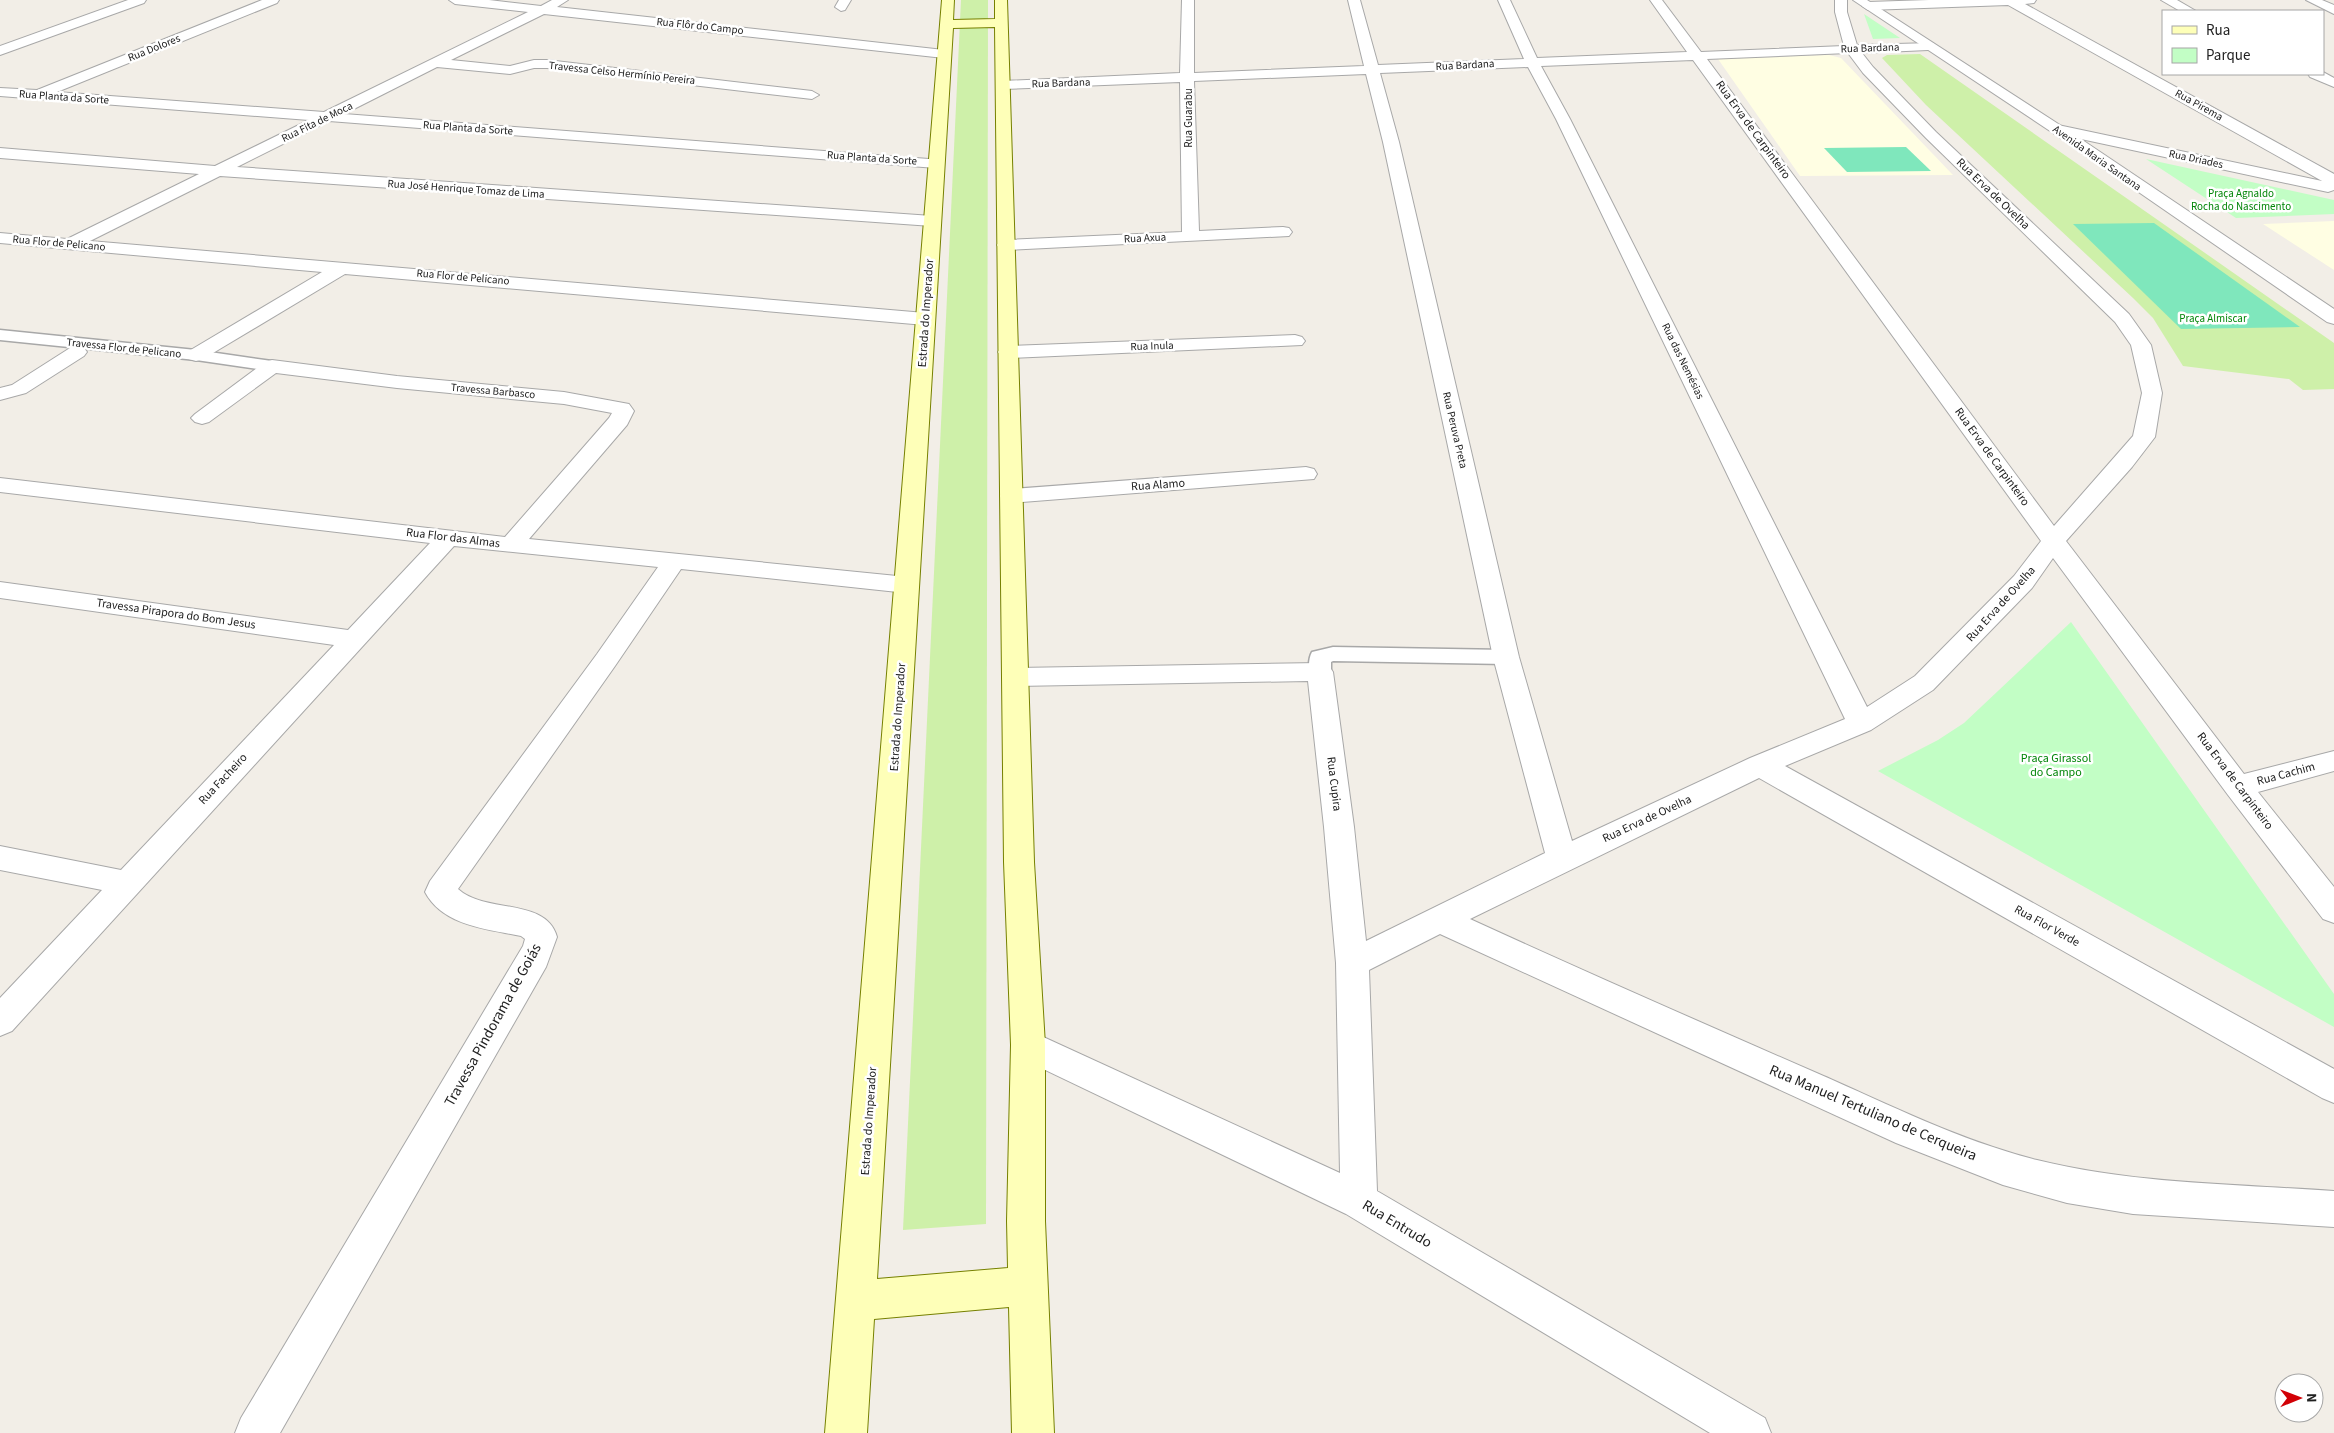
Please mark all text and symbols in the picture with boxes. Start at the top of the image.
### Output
legend [2162,10,2324,75]
street label: Rua Flôr do Campo [656,14,744,38]
text: Rua [2206,20,2230,41]
street label: Rua Dolores [126,31,183,65]
street label: Rua Bardana [1840,39,1900,57]
text: Parque [2206,45,2250,66]
street label: Rua Bardana [1435,56,1495,74]
street label: Travessa Celso Hermínio Pereira [548,58,696,88]
street label: Rua Bardana [1031,74,1091,92]
street label: Rua Erva de Carpinteiro [1711,77,1795,183]
street label: Rua Planta da Sorte [18,86,110,108]
street label: Rua Pirema [2172,86,2226,124]
street label: Rua Guarabu [1181,88,1196,148]
street label: Rua Fita de Moca [279,98,355,146]
street label: Rua Planta da Sorte [422,117,514,139]
street label: Avenida Maria Santana [2050,122,2144,194]
street label: Rua Driades [2168,146,2225,172]
street label: Rua Planta da Sorte [826,147,918,169]
street label: Rua Erva de Ovelha [1952,154,2034,234]
street label: Rua José Henrique Tomaz de Lima [387,176,545,202]
park label: Praça Agnaldo Rocha do Nascimento [2191,186,2291,214]
street label: Rua Axua [1123,229,1167,247]
street label: Rua Flor de Pelicano [12,231,106,255]
street label: Estrada do Imperador [914,257,938,368]
street label: Rua Flor de Pelicano [416,265,510,289]
park label: Praça Almiscar [2179,311,2247,326]
street label: Rua das Nemésias [1658,320,1708,402]
street label: Travessa Flor de Pelicano [66,335,182,361]
street label: Rua Inula [1130,338,1174,354]
street label: Travessa Barbasco [450,380,536,402]
street label: Rua Peruva Preta [1439,390,1471,470]
street label: Rua Erva de Carpinteiro [1950,404,2034,510]
street label: Rua Alamo [1131,475,1185,495]
street label: Rua Flor das Almas [405,524,501,552]
street label: Rua Erva de Ovelha [1962,562,2040,646]
street label: Travessa Pirapora do Bom Jesus [95,594,257,634]
street label: Estrada do Imperador [886,661,910,772]
street label: Rua Erva de Carpinteiro [2193,729,2277,833]
street label: Rua Facheiro [195,749,251,809]
park label: Praça Girassol do Campo [2021,750,2091,781]
street label: Rua Cupira [1322,756,1346,812]
street label: Rua Cachim [2255,758,2317,790]
street label: Rua Erva de Ovelha [1600,791,1694,847]
street label: Rua Flor Verde [2011,901,2083,951]
street label: Travessa Pindorama de Goiás [439,940,547,1110]
street label: Rua Manuel Tertuliano de Cerqueira [1766,1060,1980,1166]
street label: Estrada do Imperador [857,1065,881,1176]
street label: Rua Entrudo [1358,1195,1436,1253]
north arrow [2274,1373,2324,1423]
text: N [2301,1393,2321,1403]

